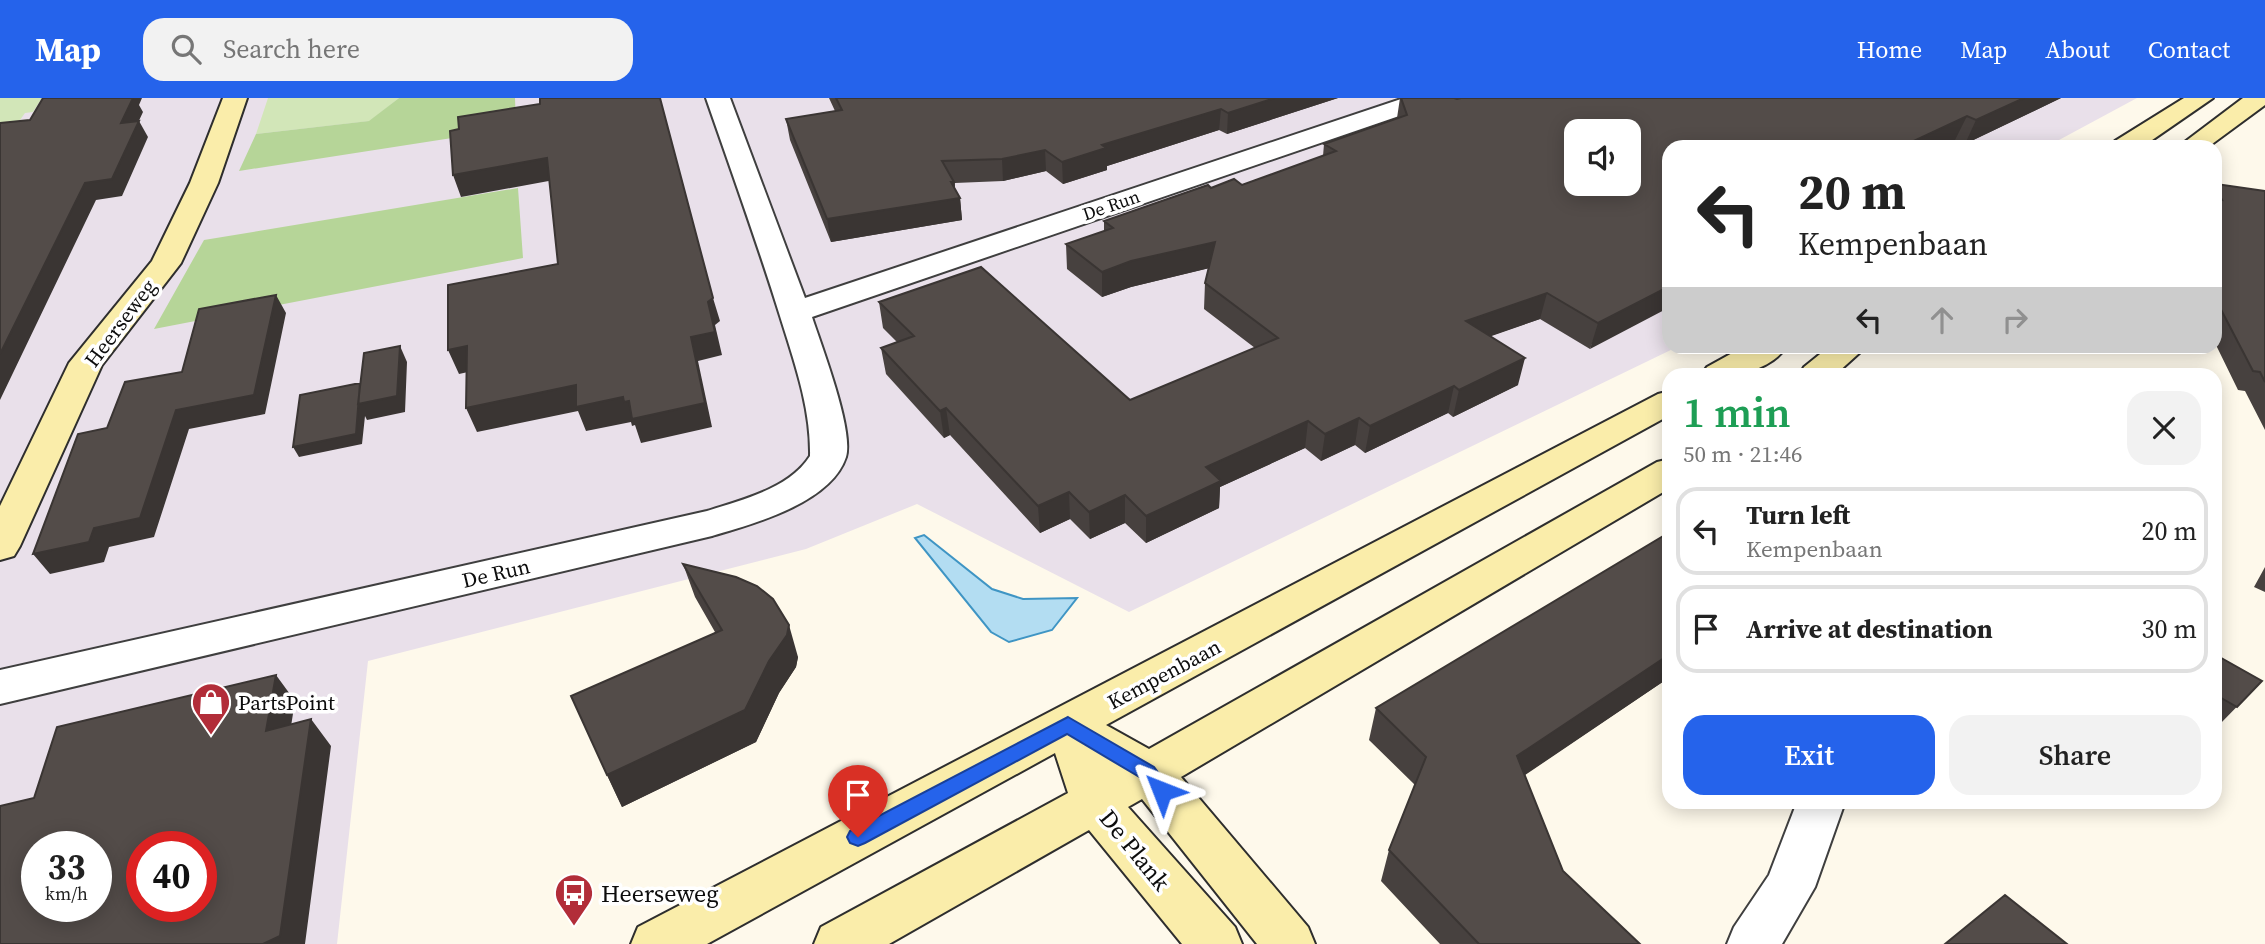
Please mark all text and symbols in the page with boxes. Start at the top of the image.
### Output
search box [143,18,633,81]
text: Map [35,27,101,72]
icon: search [167,30,205,68]
text: Search here [223,31,360,67]
text: Home [1857,33,1922,66]
text: Map [1960,33,2007,66]
text: About [2045,33,2110,66]
text: Contact [2148,33,2230,66]
map controls [1564,119,1641,196]
button: sound [1564,119,1641,196]
text: 20 m [1798,158,1906,225]
icon: left [1683,168,1774,259]
street label: De Run [1079,184,1143,226]
text: Kempenbaan [1798,222,1988,266]
street label: Heerseweg [77,273,163,373]
icon: left [1850,301,1888,339]
icon: ahead [1923,301,1961,339]
icon: right [1996,301,2034,339]
text: 1 min [1683,383,1791,441]
button: close [2127,391,2201,465]
text: 50 m · 21:46 [1683,438,1803,470]
text: Turn left [1746,497,1850,533]
icon: left [1687,512,1725,550]
text: 20 m [2142,513,2197,549]
text: Kempenbaan [1746,533,1883,565]
street label: De Run [459,551,533,595]
icon: arrive [1687,610,1725,648]
text: Arrive at destination [1746,611,1993,647]
text: 30 m [2142,611,2197,647]
street label: Kempenbaan [1102,632,1226,716]
shop icon: PartsPoint [190,681,232,736]
place label: PartsPoint [238,688,335,717]
button: Exit [1683,715,1935,795]
button: Share [1949,715,2201,795]
position arrow [1125,754,1199,828]
pin [828,765,888,837]
icon: arrive [839,776,877,814]
street label: De Plank [1092,802,1178,898]
speed limit sign: 40 [126,831,217,922]
text: 33 [48,843,85,891]
bus stop icon: Heerseweg [553,872,595,927]
place label: Heerseweg [601,877,719,910]
text: km/h [45,881,88,906]

